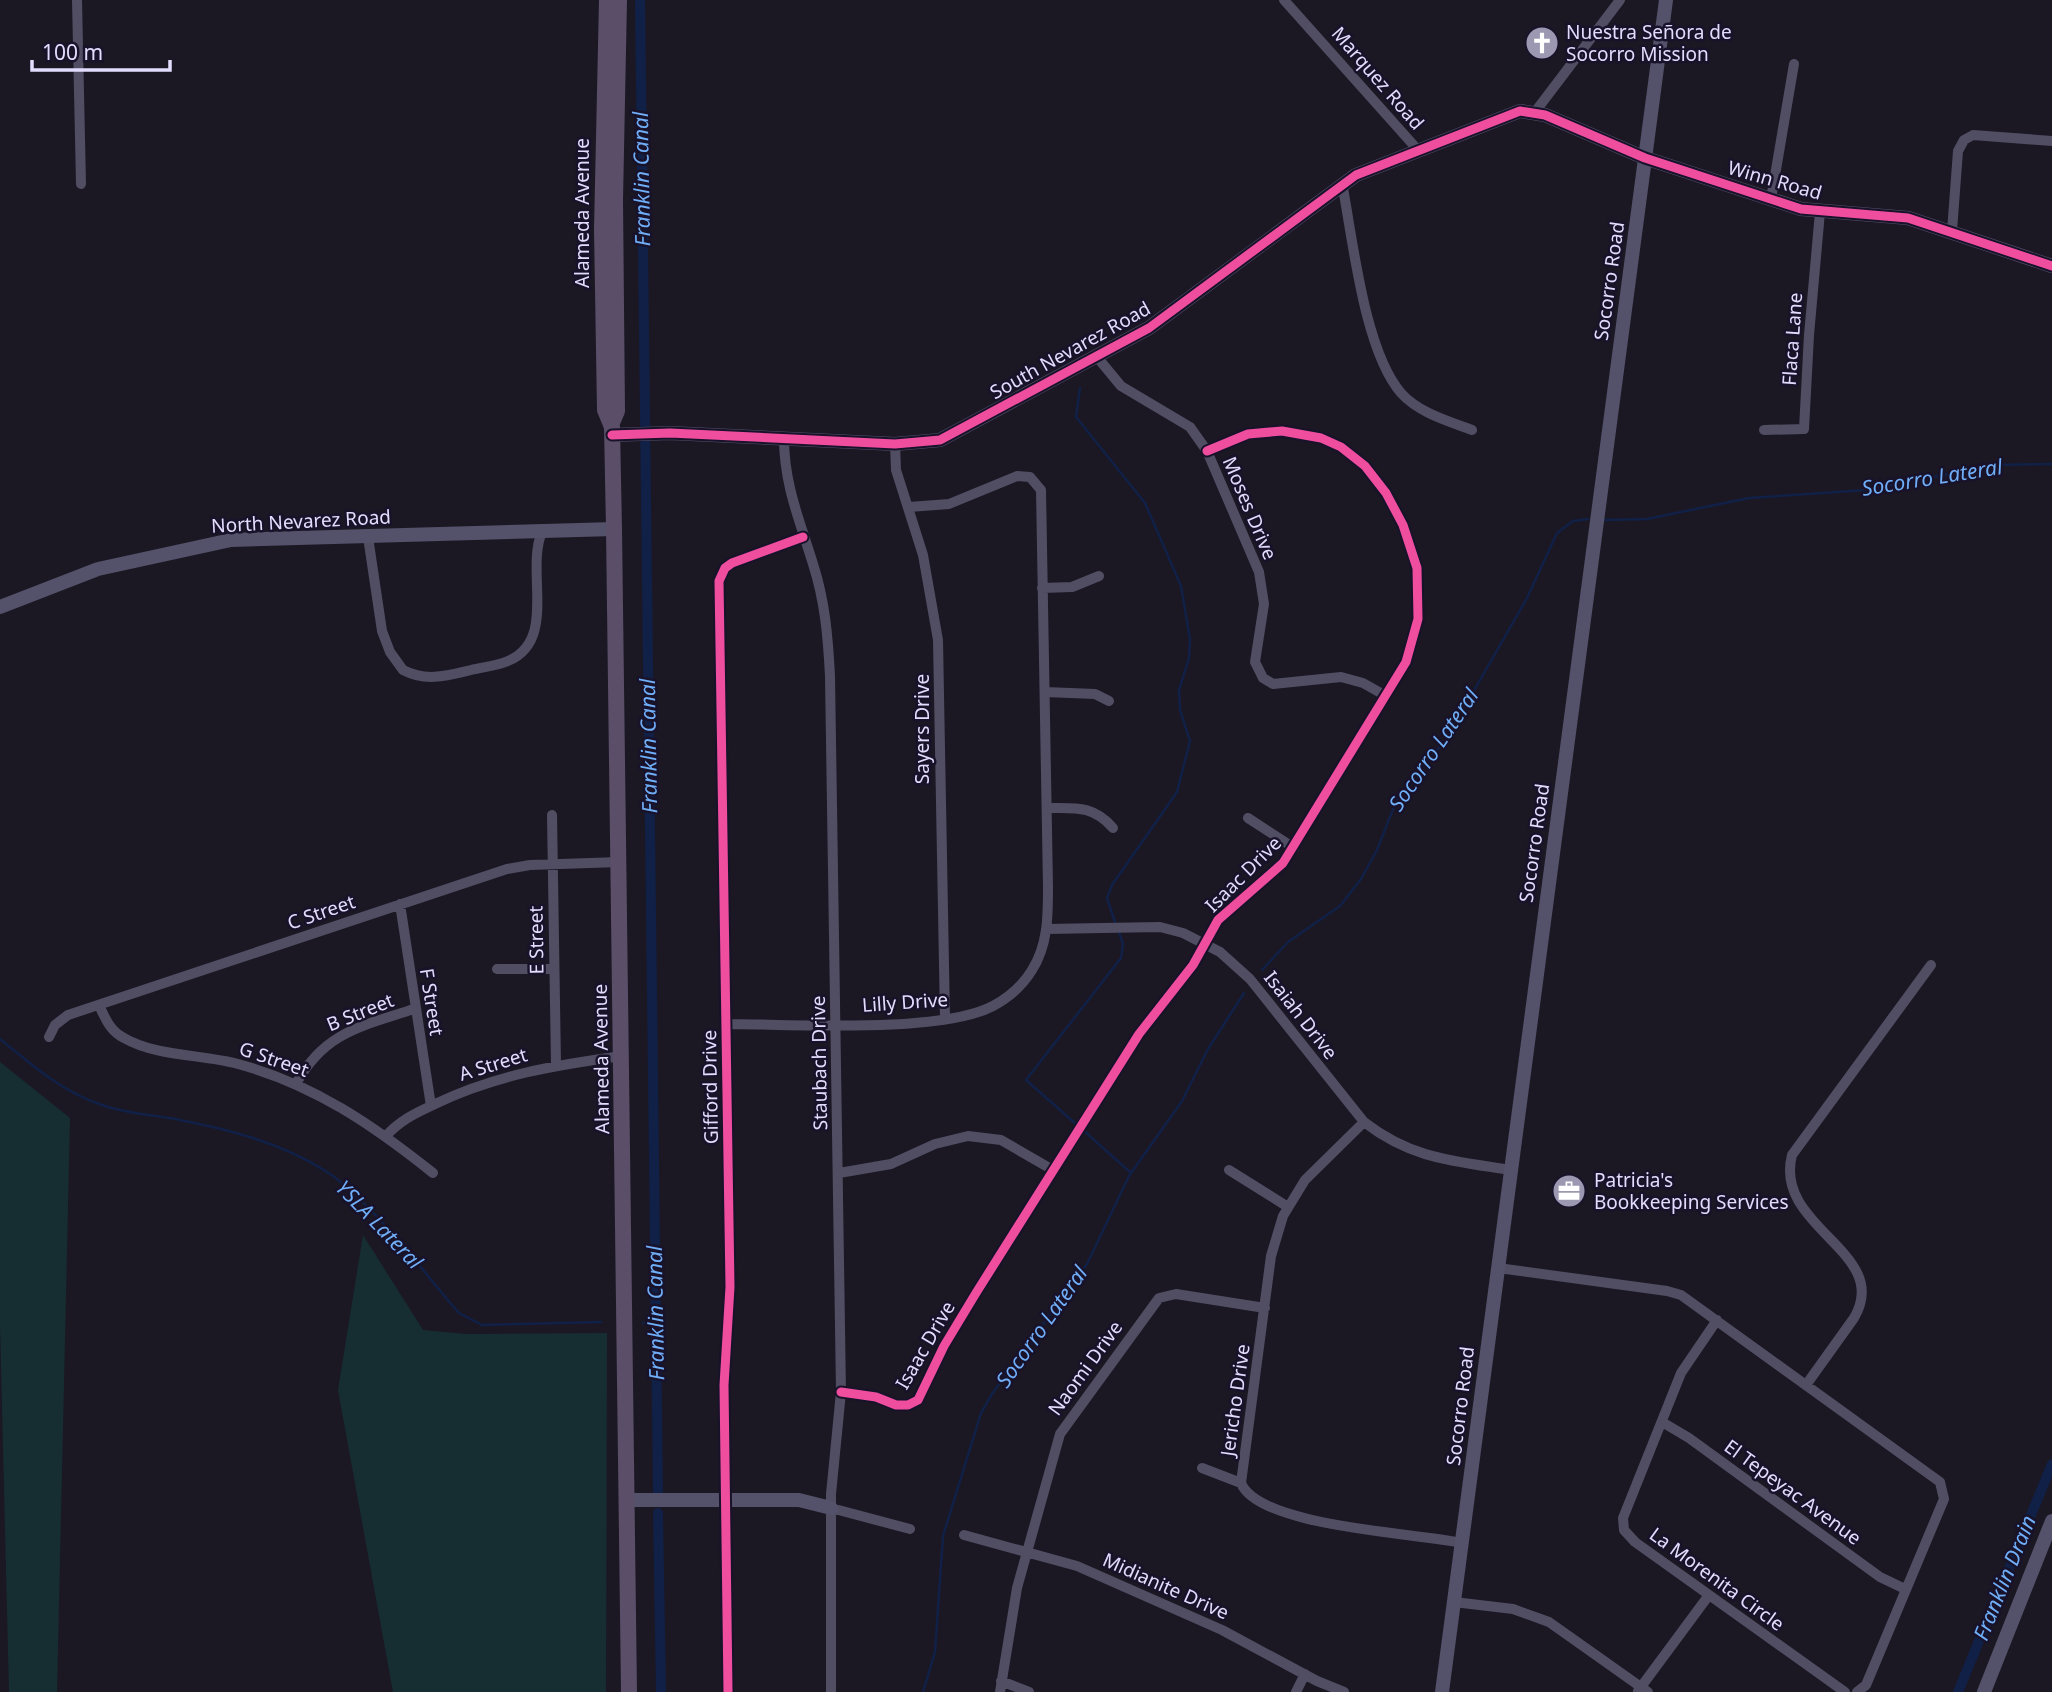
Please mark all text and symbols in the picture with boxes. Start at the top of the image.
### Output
place label: Nuestra Señora de Socorro Mission [1566,19,1732,67]
street label: Marquez Road [1326,21,1430,135]
church icon: Nuestra Señora de Socorro Mission [1523,24,1561,62]
scale bar [32,28,170,72]
text: 100 m [42,38,103,66]
water label: Franklin Canal [626,111,656,247]
street label: Alameda Avenue [569,138,595,288]
street label: Winn Road [1725,154,1825,206]
street label: Socorro Road [1588,220,1630,342]
street label: Flaca Lane [1776,292,1808,386]
street label: South Nevarez Road [985,295,1155,405]
street label: Moses Drive [1217,452,1283,564]
water label: Socorro Lateral [1860,452,2005,502]
street label: North Nevarez Road [210,503,392,539]
street label: Sayers Drive [909,674,935,784]
water label: Franklin Canal [633,678,663,814]
water label: Socorro Lateral [1382,682,1485,816]
street label: Socorro Road [1513,782,1555,904]
street label: Isaac Drive [1199,830,1287,918]
street label: C Street [284,888,358,936]
street label: E Street [522,905,550,975]
street label: Isaiah Drive [1258,965,1344,1065]
street label: F Street [414,966,450,1038]
street label: Alameda Avenue [587,984,615,1134]
street label: Lilly Drive [861,986,949,1018]
street label: B Street [323,987,398,1037]
street label: Staubach Drive [805,995,833,1131]
street label: Gifford Drive [696,1030,724,1144]
street label: G Street [236,1035,312,1083]
street label: A Street [456,1041,530,1087]
place label: Patricia's Bookkeeping Services [1594,1167,1789,1215]
office icon: Patricia's Bookkeeping Services [1550,1172,1588,1210]
water label: YSLA Lateral [330,1174,430,1275]
water label: Franklin Canal [640,1245,670,1381]
water label: Socorro Lateral [989,1260,1094,1393]
street label: Isaac Drive [889,1296,961,1394]
street label: Naomi Drive [1042,1315,1128,1421]
street label: Jericho Drive [1214,1342,1256,1460]
street label: Socorro Road [1440,1345,1480,1467]
street label: El Tepeyac Avenue [1719,1433,1867,1551]
water label: Franklin Drain [1966,1511,2042,1644]
street label: La Morenita Circle [1644,1521,1790,1637]
street label: Midianite Drive [1099,1547,1233,1625]

